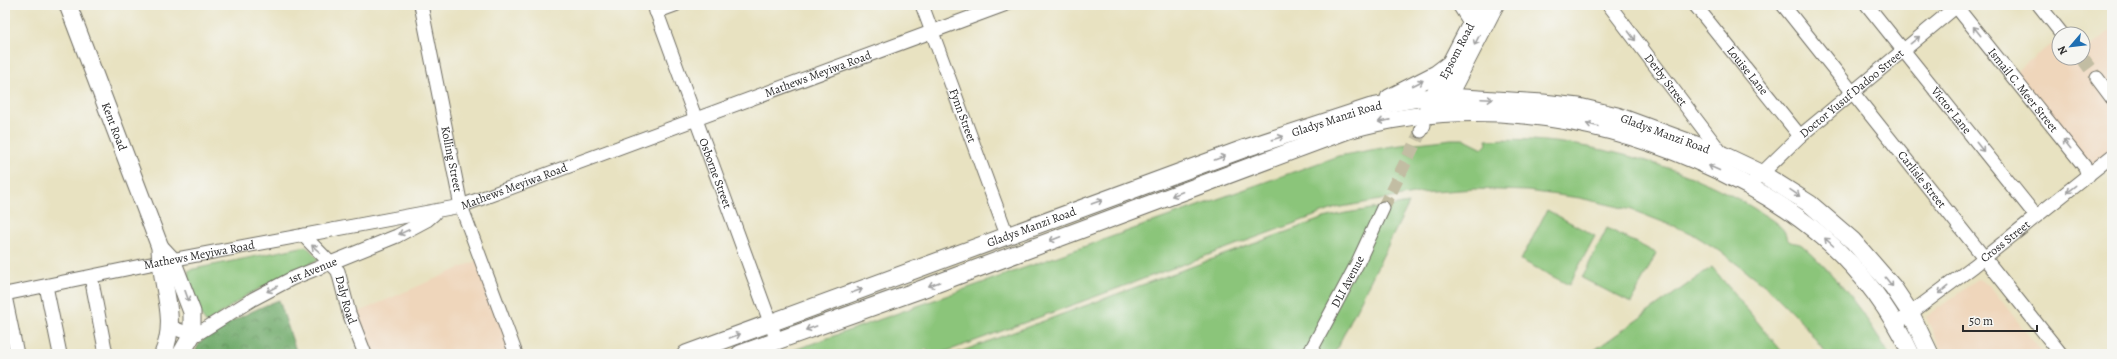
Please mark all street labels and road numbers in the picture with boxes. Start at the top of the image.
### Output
street label: Epsom Road [1435,20,1478,82]
street label: Louise Lane [1723,43,1772,98]
street label: Doctor Yusuf Dadoo Street [1796,45,1907,141]
street label: Ismail C. Meer Street [1984,45,2062,136]
street label: Mathews Meyiwa Road [762,47,874,101]
street label: Derby Street [1641,50,1691,109]
street label: Victor Lane [1927,83,1975,137]
street label: Fynn Street [946,86,980,145]
street label: Gladys Manzi Road [1289,97,1384,141]
street label: Kent Road [98,100,131,153]
street label: Gladys Manzi Road [1618,110,1713,158]
street label: Kolling Street [437,125,466,193]
street label: Osborne Street [695,136,736,211]
street label: Carlisle Street [1894,147,1950,211]
street label: Mathews Meyiwa Road [459,159,570,213]
street label: Gladys Manzi Road [985,203,1079,251]
street label: Cross Street [1977,216,2033,266]
street label: Mathews Meyiwa Road [142,236,256,273]
street label: 1st Avenue [285,253,339,287]
street label: DLI Avenue [1327,253,1368,310]
street label: Daly Road [332,274,361,327]

